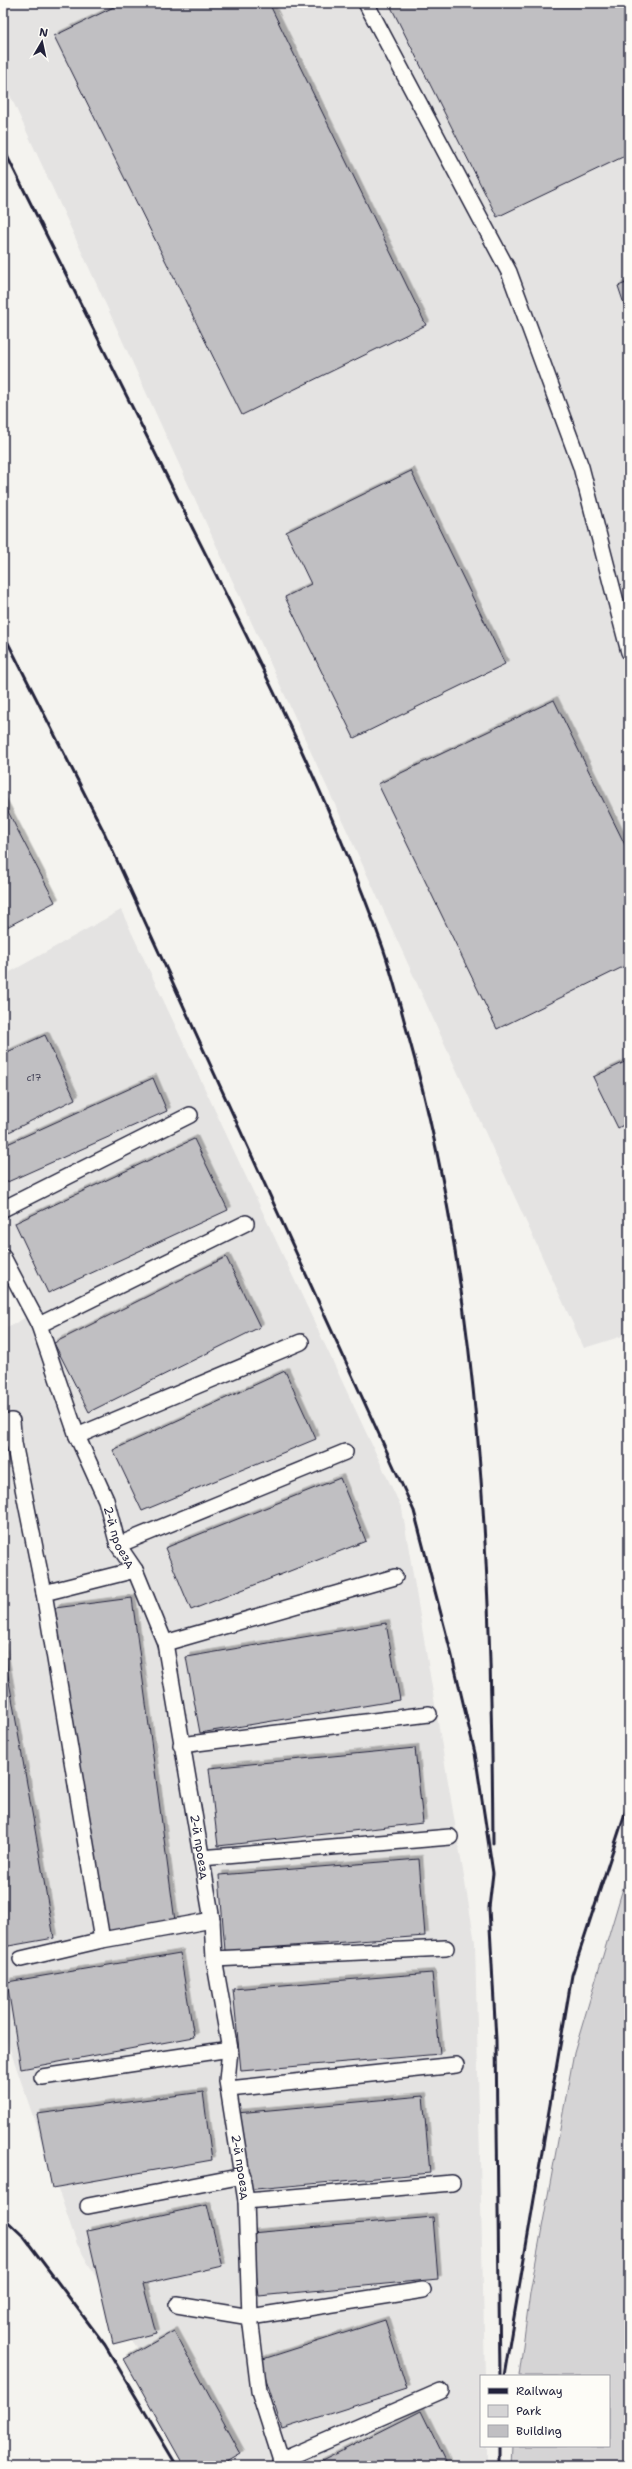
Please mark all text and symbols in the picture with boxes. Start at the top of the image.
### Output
north arrow [22,22,62,62]
text: N [38,25,49,41]
house number: с17 [26,1071,42,1084]
street label: 2-й проезд [100,1504,139,1571]
street label: 2-й проезд [186,1813,213,1881]
street label: 2-й проезд [228,2133,254,2201]
legend [480,2375,610,2447]
text: Railway [516,2383,563,2399]
text: Park [516,2403,542,2419]
text: Building [516,2423,562,2439]

